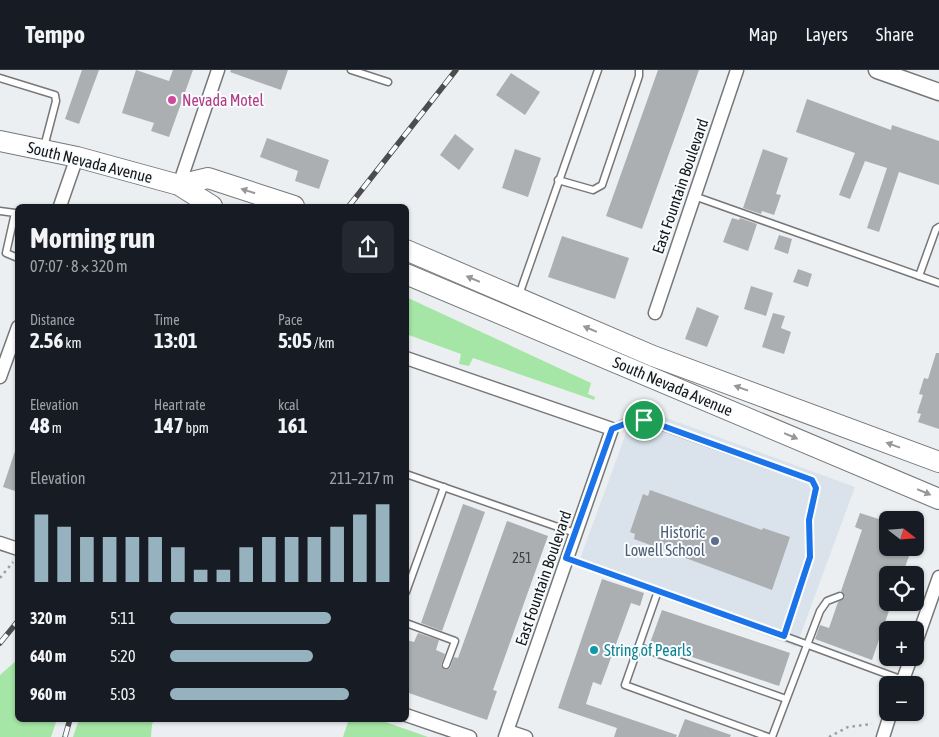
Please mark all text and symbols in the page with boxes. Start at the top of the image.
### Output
text: Tempo [25,21,85,48]
text: Map [748,24,777,45]
text: Layers [805,24,848,45]
text: Share [876,24,914,45]
place label: Nevada Motel [182,91,265,109]
marker: Nevada Motel [166,94,178,106]
street label: East Fountain Boulevard [648,116,712,256]
street label: South Nevada Avenue [26,138,154,186]
one-way arrow [240,187,255,195]
button: share [342,221,394,273]
text: Morning run [30,222,155,254]
text: 07:07 · 8 × 320 m [30,257,128,275]
one-way arrow [466,275,481,282]
text: Distance [30,312,75,328]
text: Time [154,312,180,328]
text: Pace [278,312,303,328]
one-way arrow [583,324,597,332]
text: 2.56 [30,328,63,352]
text: 13:01 [154,328,198,352]
text: 5:05 [278,328,312,352]
text: km [63,335,82,351]
text: /km [312,335,335,351]
street label: South Nevada Avenue [610,353,736,419]
one-way arrow [733,384,748,392]
text: Elevation [30,397,79,413]
text: Heart rate [154,397,206,413]
text: kcal [278,397,299,413]
pin [623,399,665,441]
icon: arrive [630,406,658,434]
text: 48 [30,413,50,437]
text: 147 [154,413,184,437]
text: 161 [278,413,308,437]
text: m [50,420,62,436]
text: bpm [184,420,209,436]
one-way arrow [784,433,798,441]
one-way arrow [886,441,901,448]
text: Elevation [30,469,85,487]
text: 211–217 m [330,469,394,487]
one-way arrow [917,489,931,497]
street label: East Fountain Boulevard [511,508,575,648]
north arrow [879,511,924,556]
map controls [879,511,924,721]
place label: Historic Lowell School [624,523,706,559]
marker: Historic Lowell School [709,535,721,547]
house number: 251 [512,550,532,566]
button: locate [879,566,924,611]
text: 320 m [30,609,66,627]
text: 5:11 [110,609,135,627]
button: + [879,621,924,666]
place label: String of Pearls [604,641,692,660]
marker: String of Pearls [588,644,600,656]
text: 640 m [30,647,66,665]
text: 5:20 [110,647,135,665]
button: − [879,676,924,721]
text: 960 m [30,685,66,703]
text: 5:03 [110,685,136,703]

